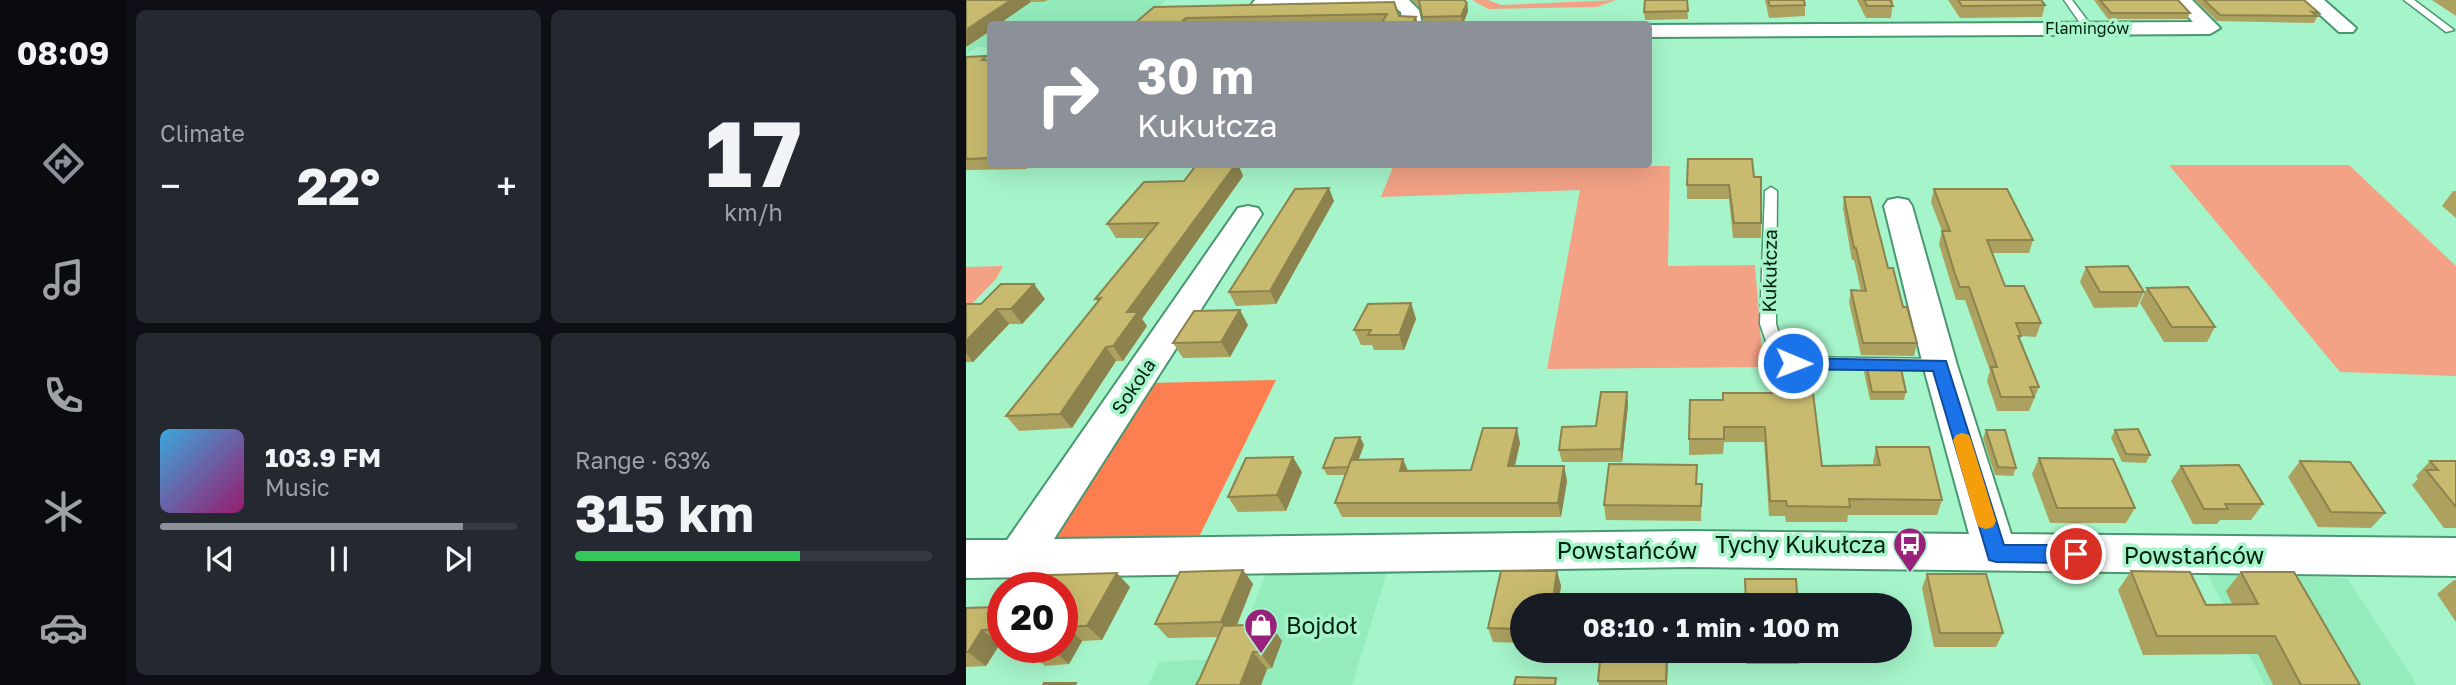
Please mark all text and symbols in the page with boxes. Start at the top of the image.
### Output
street label: Flamingów [2045,18,2129,38]
text: 08:09 [17,34,109,72]
text: 30 m [1137,46,1254,105]
icon: right [1022,49,1113,140]
text: 17 [705,98,802,207]
text: Kukułcza [1137,106,1278,144]
text: Climate [160,119,245,147]
icon: directions [39,139,88,188]
text: 22° [297,154,380,216]
text: − [160,163,181,208]
text: + [496,163,517,208]
text: km/h [724,198,783,226]
street label: Kukułcza [1757,229,1781,313]
icon: music [39,255,88,304]
position arrow [1756,326,1830,400]
street label: Sokola [1106,354,1160,418]
icon: phone [39,371,88,420]
text: 103.9 FM [265,442,381,473]
text: Range · 63% [575,446,710,474]
text: Music [265,473,330,501]
text: 315 km [575,481,754,543]
icon: climate [39,487,88,536]
pin [2046,524,2106,584]
bus stop icon: Tychy Kukułcza [1891,525,1929,574]
place label: Tychy Kukułcza [1715,530,1886,558]
icon: arrive [2057,535,2095,573]
street label: Powstańców [1557,536,1697,564]
icon: previous [201,540,239,578]
icon: pause [320,540,358,578]
icon: next [439,540,477,578]
street label: Powstańców [2124,541,2264,569]
speed limit sign: 20 [987,572,1078,663]
icon: car [39,603,88,652]
shop icon: Bojdoł [1242,606,1280,655]
place label: Bojdoł [1286,611,1357,639]
text: 08:10 · 1 min · 100 m [1583,612,1839,643]

